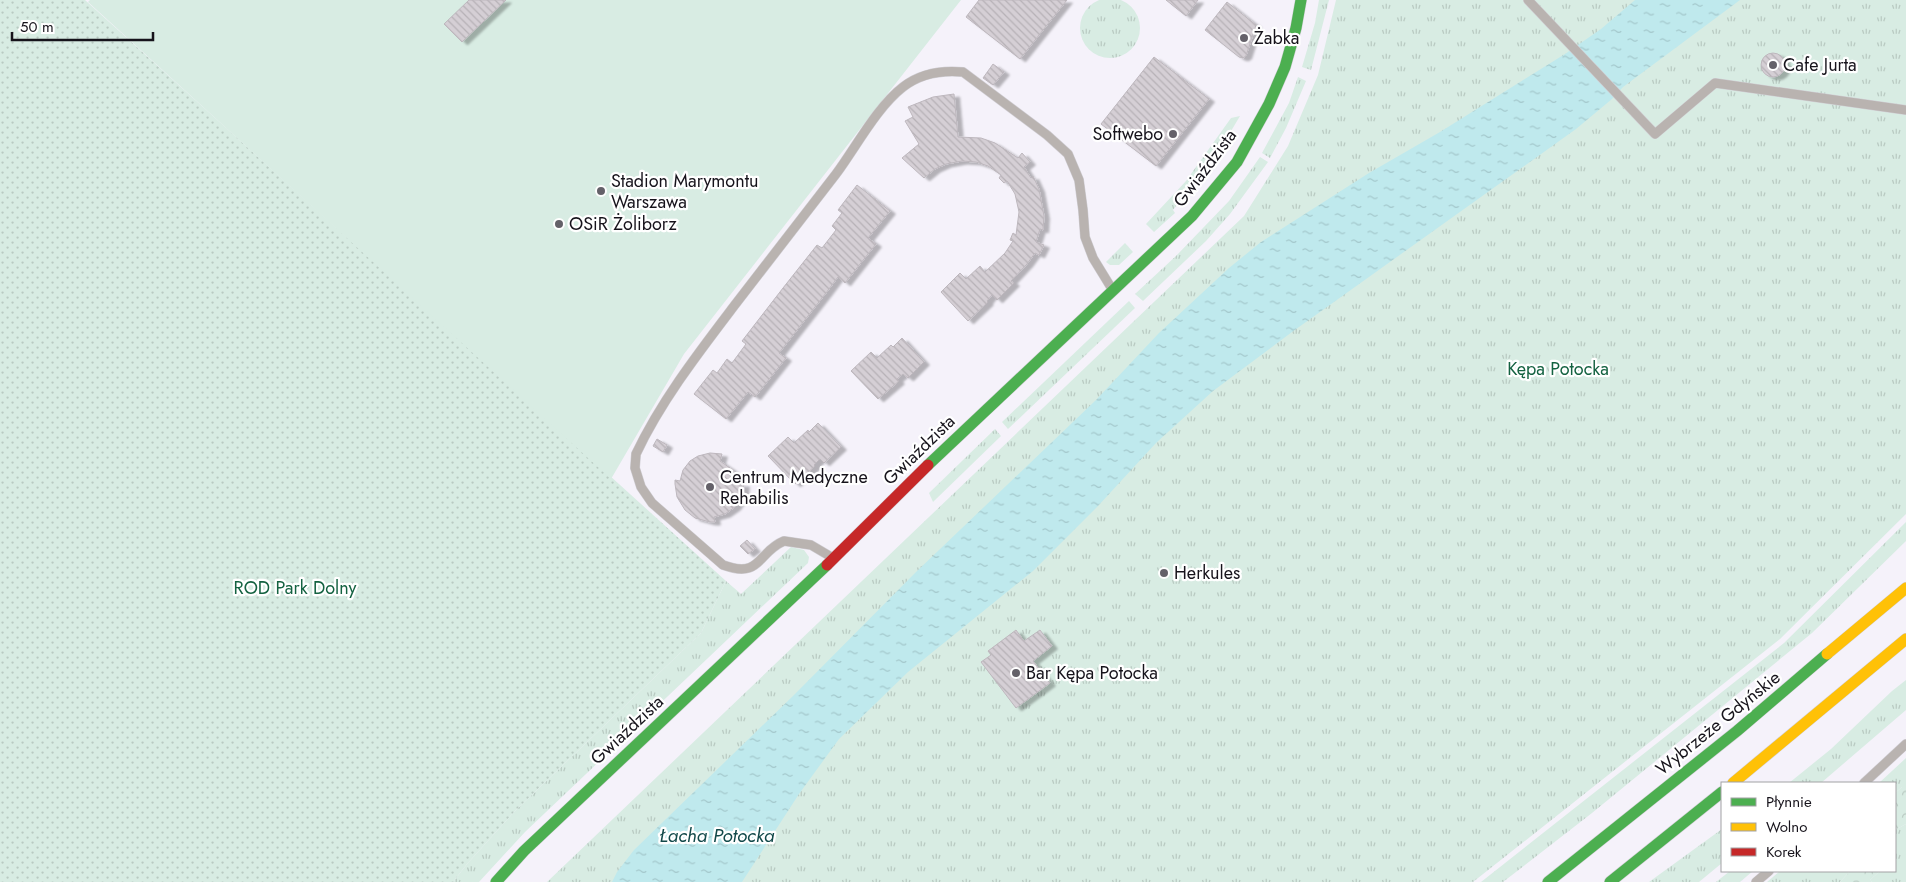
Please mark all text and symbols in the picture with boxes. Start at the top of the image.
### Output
scale bar [12,10,154,42]
text: 50 m [20,16,54,38]
place label: Żabka [1254,25,1299,51]
marker: Żabka [1238,32,1250,44]
place label: Cafe Jurta [1783,52,1857,78]
marker: Cafe Jurta [1767,59,1779,71]
place label: Softwebo [1093,121,1163,147]
street label: Gwiaździsta [1167,124,1243,212]
marker: Softwebo [1167,128,1179,140]
place label: Stadion Marymontu Warszawa [611,168,758,215]
marker: Stadion Marymontu Warszawa [595,185,607,197]
place label: OSiR Żoliborz [569,211,678,237]
marker: OSiR Żoliborz [553,218,565,230]
park label: Kępa Potocka [1507,356,1609,382]
street label: Gwiaździsta [877,409,961,491]
place label: Centrum Medyczne Rehabilis [720,464,868,511]
marker: Centrum Medyczne Rehabilis [704,481,716,493]
place label: Herkules [1174,560,1240,586]
marker: Herkules [1158,567,1170,579]
park label: ROD Park Dolny [234,575,357,601]
place label: Bar Kępa Potocka [1026,660,1158,686]
street label: Wybrzeże Gdyńskie [1650,665,1786,781]
marker: Bar Kępa Potocka [1010,667,1022,679]
street label: Gwiaździsta [585,689,669,771]
legend [1721,782,1896,872]
text: Płynnie [1766,791,1812,813]
text: Wolno [1766,816,1807,838]
water label: Łacha Potocka [659,822,775,849]
text: Korek [1766,841,1802,863]

